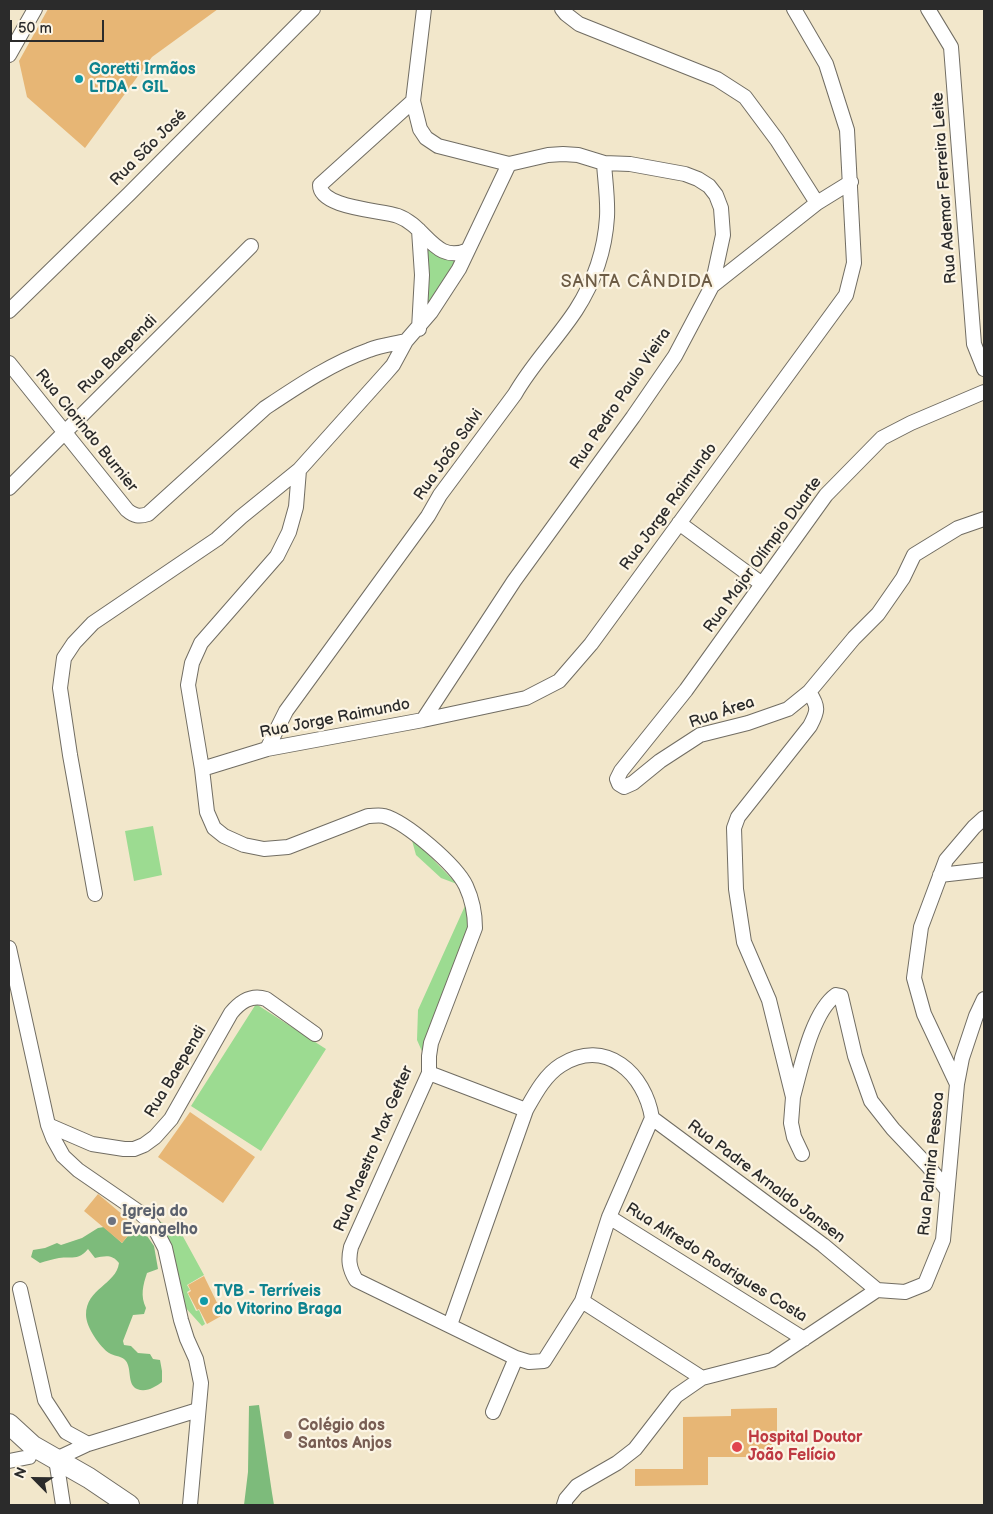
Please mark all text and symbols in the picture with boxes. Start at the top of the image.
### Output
scale bar [12,10,106,42]
text: 50 m [18,19,52,38]
place label: Goretti Irmãos LTDA - GIL [89,60,196,98]
marker: Goretti Irmãos LTDA - GIL [73,73,85,85]
street label: Rua Ademar Ferreira Leite [929,92,961,284]
street label: Rua São José [107,106,191,190]
district label: SANTA CÂNDIDA [559,271,715,293]
street label: Rua Baependi [74,311,162,399]
street label: Rua Pedro Paulo Vieira [567,325,675,473]
street label: Rua Clorindo Burnier [31,366,141,496]
street label: Rua João Salvi [410,406,488,504]
street label: Rua Jorge Raimundo [616,440,722,574]
street label: Rua Major Olímpio Duarte [700,473,826,637]
street label: Rua Área [687,693,757,733]
street label: Rua Jorge Raimundo [258,695,412,743]
street label: Rua Baependi [141,1023,211,1121]
street label: Rua Maestro Max Gefter [330,1063,418,1235]
street label: Rua Palmira Pessoa [915,1091,949,1237]
street label: Rua Padre Arnaldo Jansen [683,1116,849,1248]
street label: Rua Alfredo Rodrigues Costa [622,1199,810,1327]
place label: Igreja do Evangelho [122,1202,198,1240]
marker: Igreja do Evangelho [106,1215,118,1227]
place label: TVB - Terríveis do Vitorino Braga [214,1282,342,1320]
marker: TVB - Terríveis do Vitorino Braga [198,1295,210,1307]
place label: Colégio dos Santos Anjos [298,1416,392,1454]
place label: Hospital Doutor João Felício [748,1428,862,1466]
marker: Colégio dos Santos Anjos [282,1429,294,1441]
marker: Hospital Doutor João Felício [730,1440,744,1454]
north arrow [10,1454,60,1504]
text: N [11,1465,31,1481]

